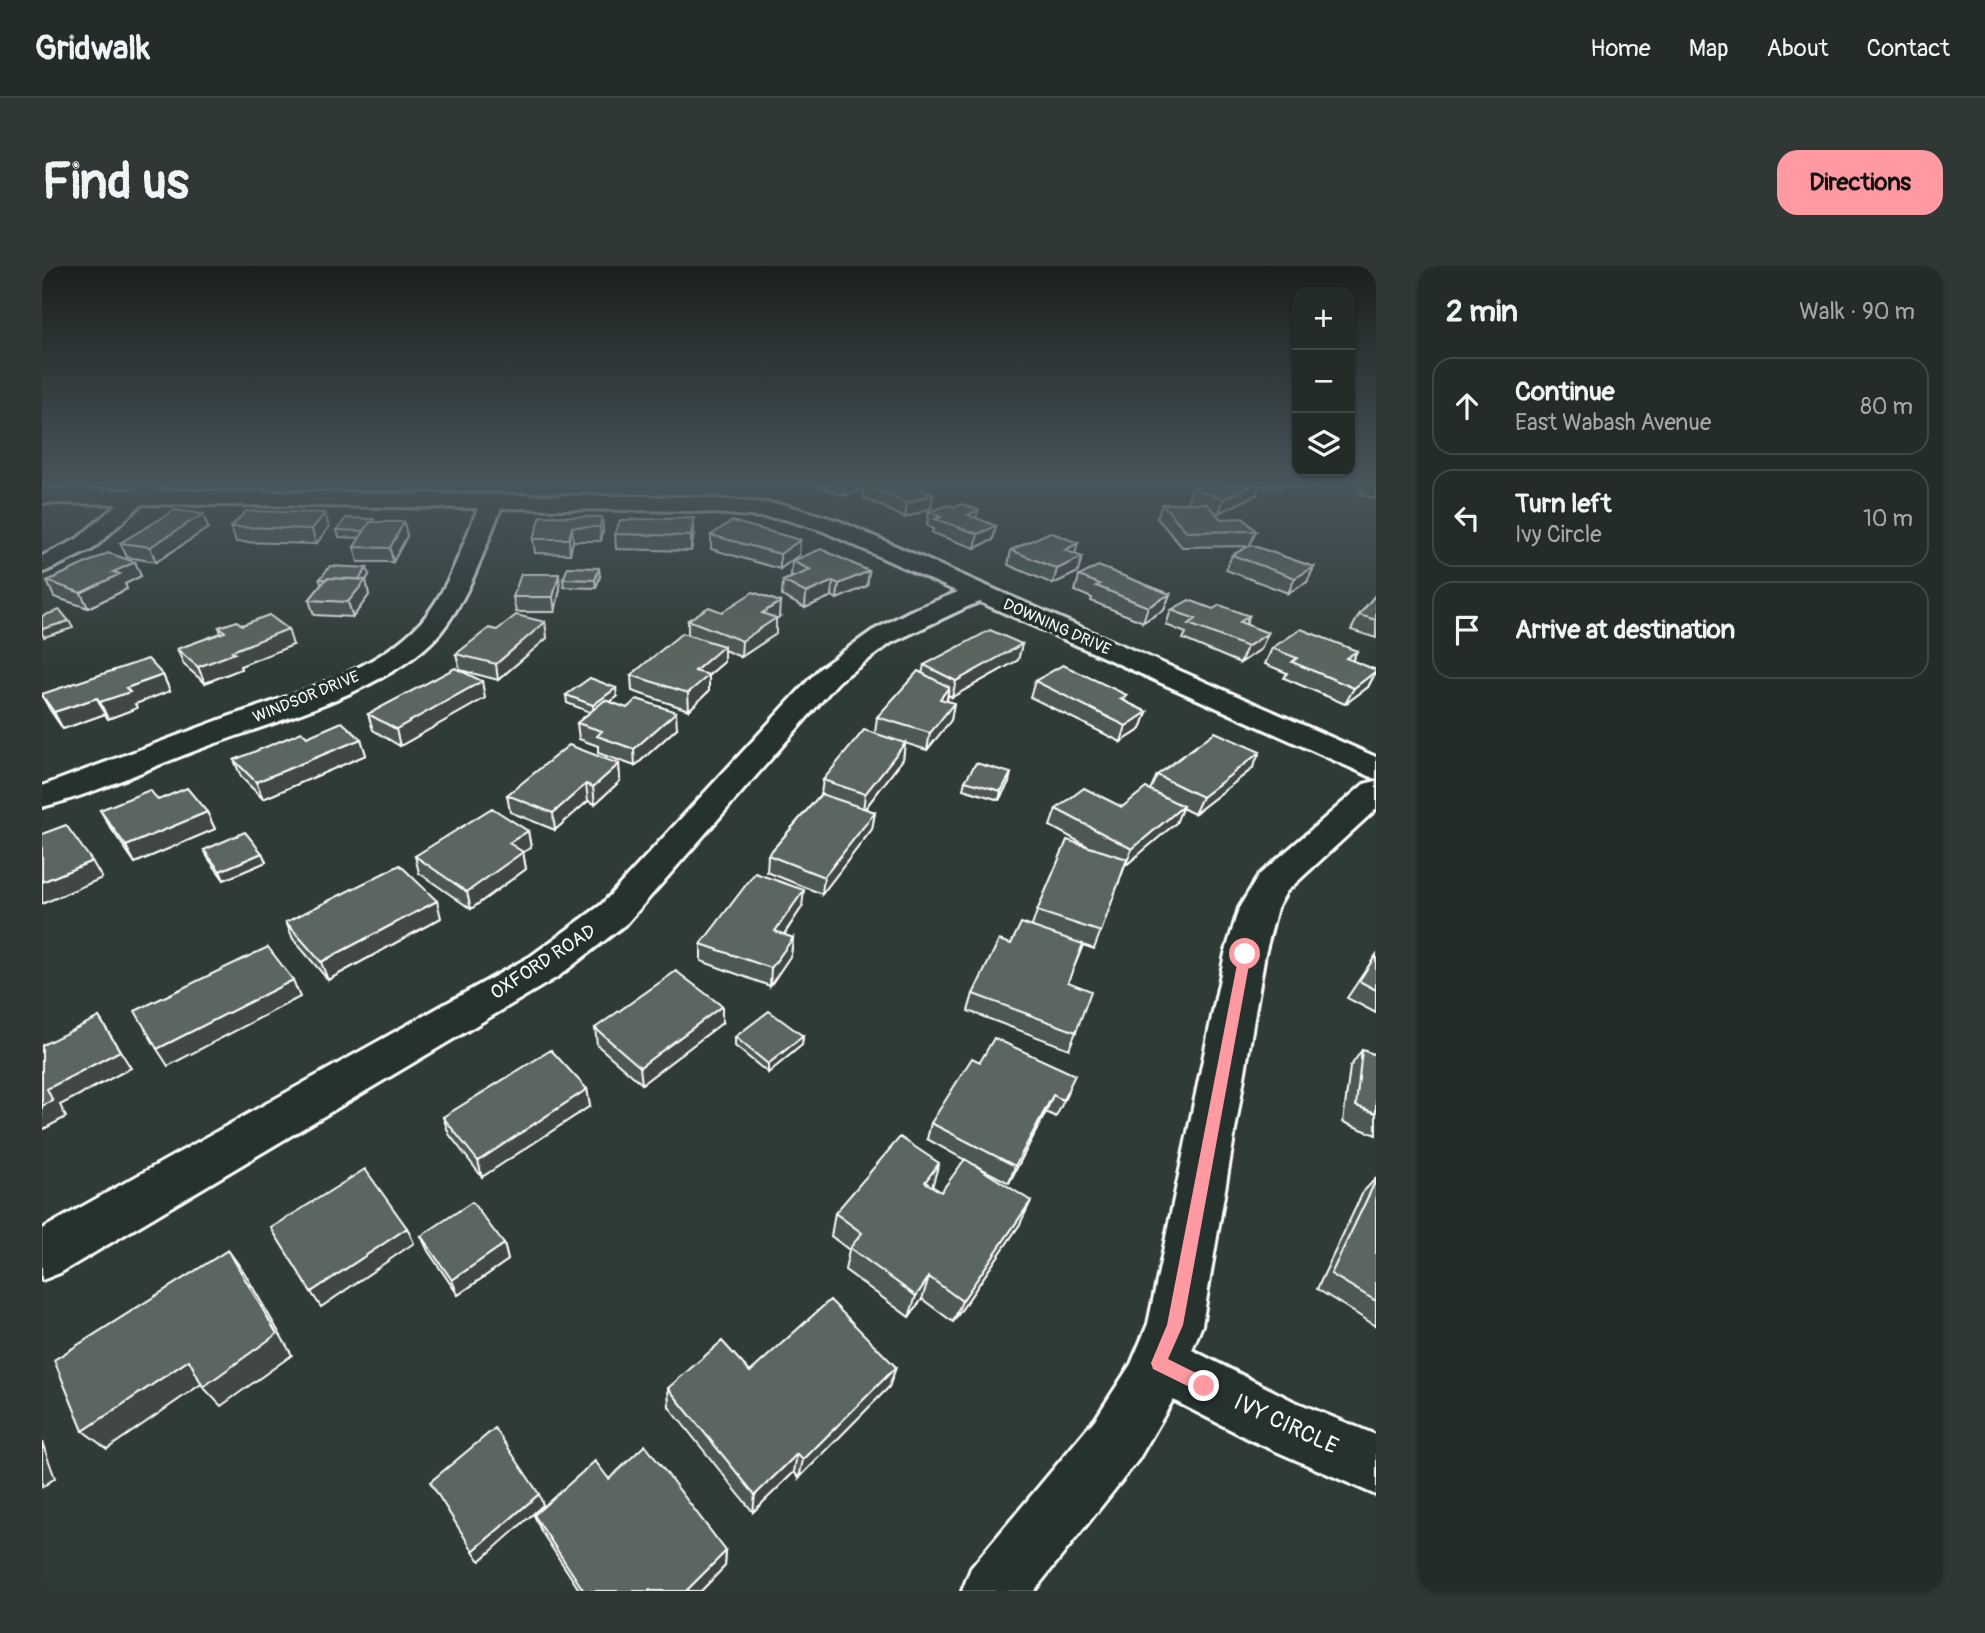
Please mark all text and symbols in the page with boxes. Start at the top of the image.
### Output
text: Gridwalk [35,28,150,69]
text: Home [1590,34,1651,63]
text: Map [1689,34,1729,63]
text: About [1767,34,1829,63]
text: Contact [1867,34,1950,63]
button: Directions [1777,150,1943,215]
text: Find us [42,152,189,213]
map controls [1292,287,1355,476]
button: + [1292,287,1355,350]
text: 2 min [1446,293,1518,330]
text: Walk · 90 m [1799,297,1915,326]
button: − [1292,350,1355,413]
text: Continue [1515,376,1615,408]
icon: ahead [1448,387,1486,425]
text: 80 m [1860,392,1913,421]
text: East Wabash Avenue [1515,408,1711,437]
button: layers [1292,413,1355,476]
text: Turn left [1515,488,1611,520]
icon: left [1448,499,1486,537]
text: 10 m [1863,504,1913,533]
text: Ivy Circle [1515,520,1602,549]
street label: DOWNING DRIVE [1000,594,1114,660]
icon: arrive [1448,611,1486,649]
text: Arrive at destination [1515,614,1735,646]
street label: WINDSOR DRIVE [250,667,362,727]
street label: OXFORD ROAD [486,919,600,1005]
route start [1229,938,1260,969]
route end [1188,1370,1219,1401]
street label: IVY CIRCLE [1229,1387,1343,1461]

